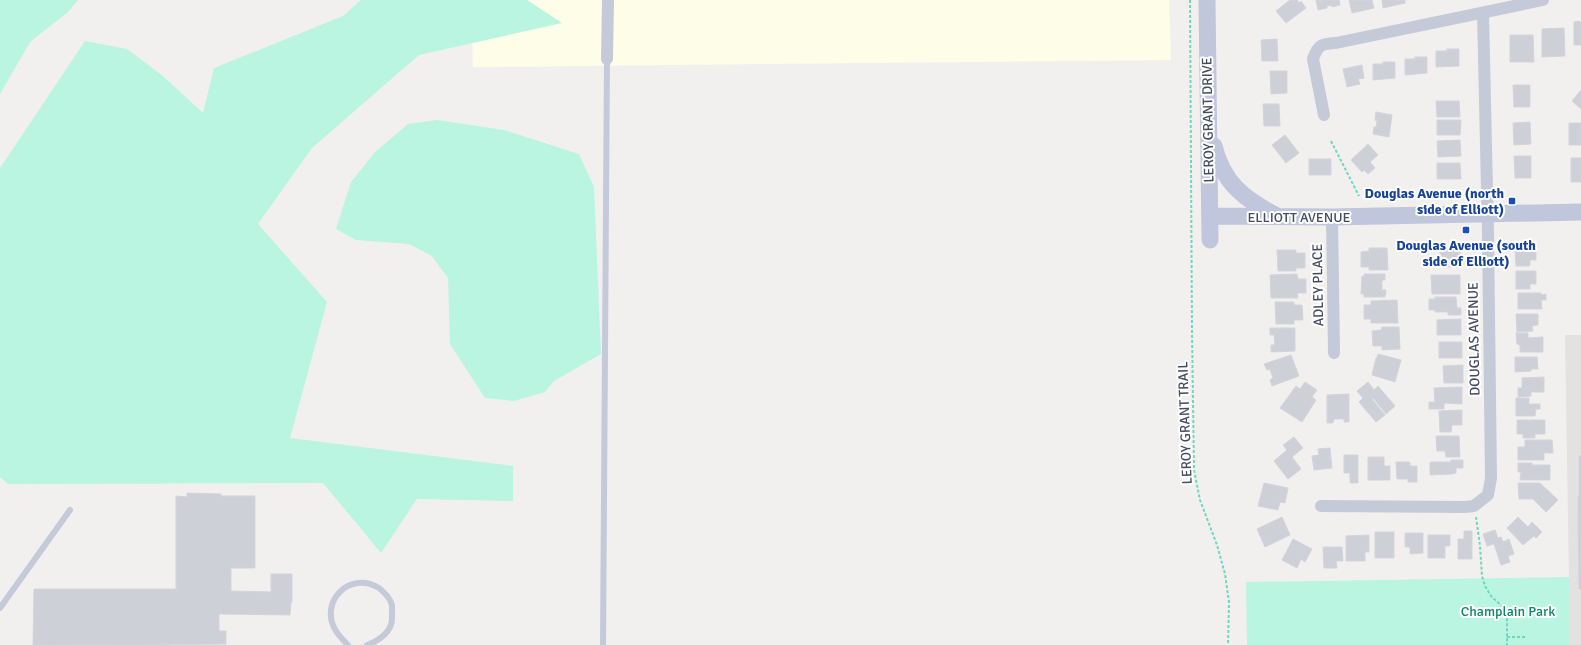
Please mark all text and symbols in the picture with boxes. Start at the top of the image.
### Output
street label: LEROY GRANT DRIVE [1198,57,1218,183]
place label: Douglas Avenue (north side of Elliott) [1365,185,1504,218]
marker: Douglas Avenue (north side of Elliott) [1507,196,1517,206]
street label: ELLIOTT AVENUE [1247,209,1351,226]
marker: Douglas Avenue (south side of Elliott) [1461,225,1471,235]
place label: Douglas Avenue (south side of Elliott) [1396,237,1536,270]
street label: ADLEY PLACE [1309,243,1327,327]
street label: DOUGLAS AVENUE [1465,282,1483,396]
street label: LEROY GRANT TRAIL [1174,361,1196,485]
park label: Champlain Park [1461,603,1555,620]

